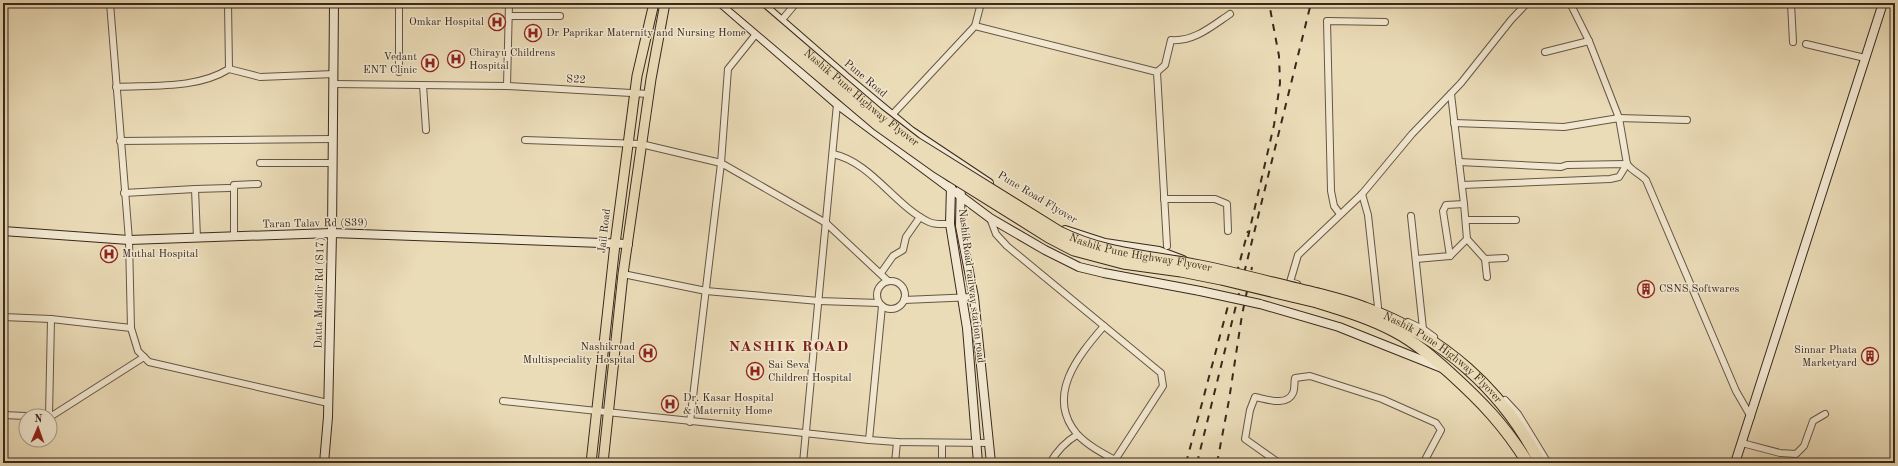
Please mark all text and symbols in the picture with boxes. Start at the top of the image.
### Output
hospital icon: Omkar Hospital [487,12,507,32]
place label: Omkar Hospital [409,17,484,28]
hospital icon: Dr Paprikar Maternity and Nursing Home [523,23,543,43]
place label: Dr Paprikar Maternity and Nursing Home [546,28,746,39]
street label: Nashik Pune Highway Flyover [802,47,921,149]
place label: Chirayu Childrens Hospital [469,48,555,72]
hospital icon: Chirayu Childrens Hospital [446,49,466,69]
place label: Vedant ENT Clinic [363,52,417,76]
hospital icon: Vedant ENT Clinic [420,53,440,73]
street label: Pune Road [842,58,889,100]
street label: S22 [566,74,586,86]
street label: Pune Road Flyover [995,170,1079,226]
street label: Jail Road [597,208,613,254]
street label: NashikRoad railway station road [956,208,986,364]
street label: Taran Talav Rd (S39) [262,218,368,230]
street label: Nashik Pune Highway Flyover [1068,232,1213,274]
street label: Datta Mandir Rd (S17) [314,237,326,349]
hospital icon: Muthal Hospital [99,244,119,264]
place label: Muthal Hospital [122,249,198,260]
building icon: CSNS Softwares [1636,279,1656,299]
place label: CSNS Softwares [1659,284,1740,295]
street label: Nashik Pune Highway Flyover [1382,310,1504,405]
district label: NASHIK ROAD [729,340,849,355]
place label: Nashikroad Multispeciality Hospital [523,342,635,366]
hospital icon: Nashikroad Multispeciality Hospital [638,343,658,363]
place label: Sinnar Phata Marketyard [1794,345,1858,369]
building icon: Sinnar Phata Marketyard [1860,346,1880,366]
place label: Sai Seva Children Hospital [768,360,851,384]
hospital icon: Sai Seva Children Hospital [745,361,765,381]
place label: Dr. Kasar Hospital & Maternity Home [683,393,774,417]
hospital icon: Dr. Kasar Hospital & Maternity Home [660,394,680,414]
north arrow [18,408,58,448]
text: N [34,414,43,425]

